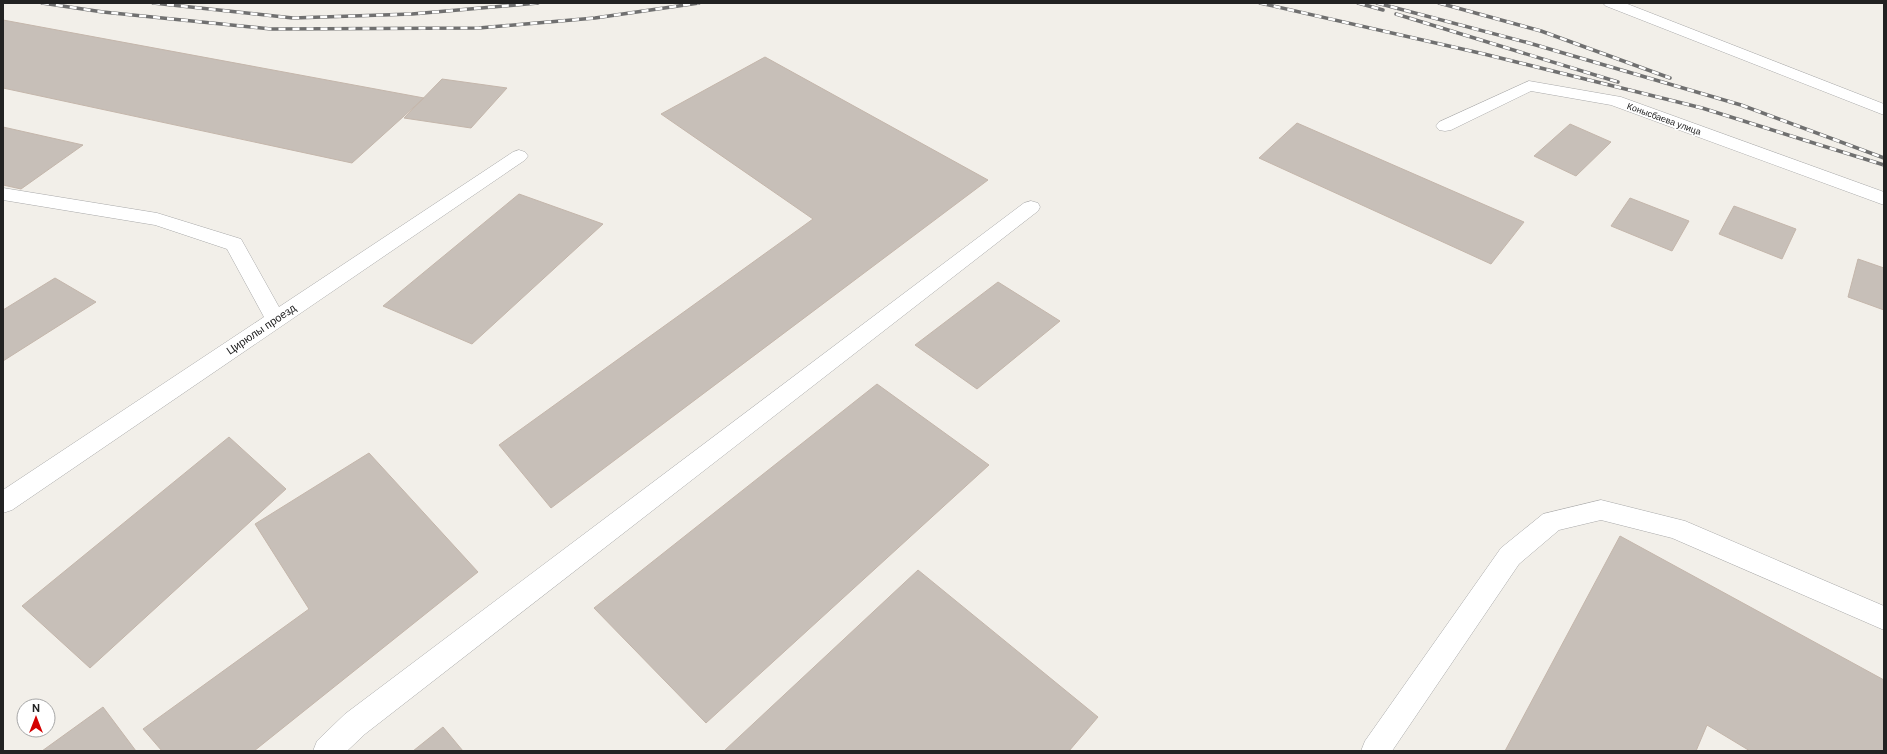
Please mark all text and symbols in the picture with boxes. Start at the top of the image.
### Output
street label: Конысбаева улица [1625,100,1703,138]
street label: Цирюлы проезд [224,300,299,357]
north arrow [16,698,56,738]
text: N [32,701,40,715]

